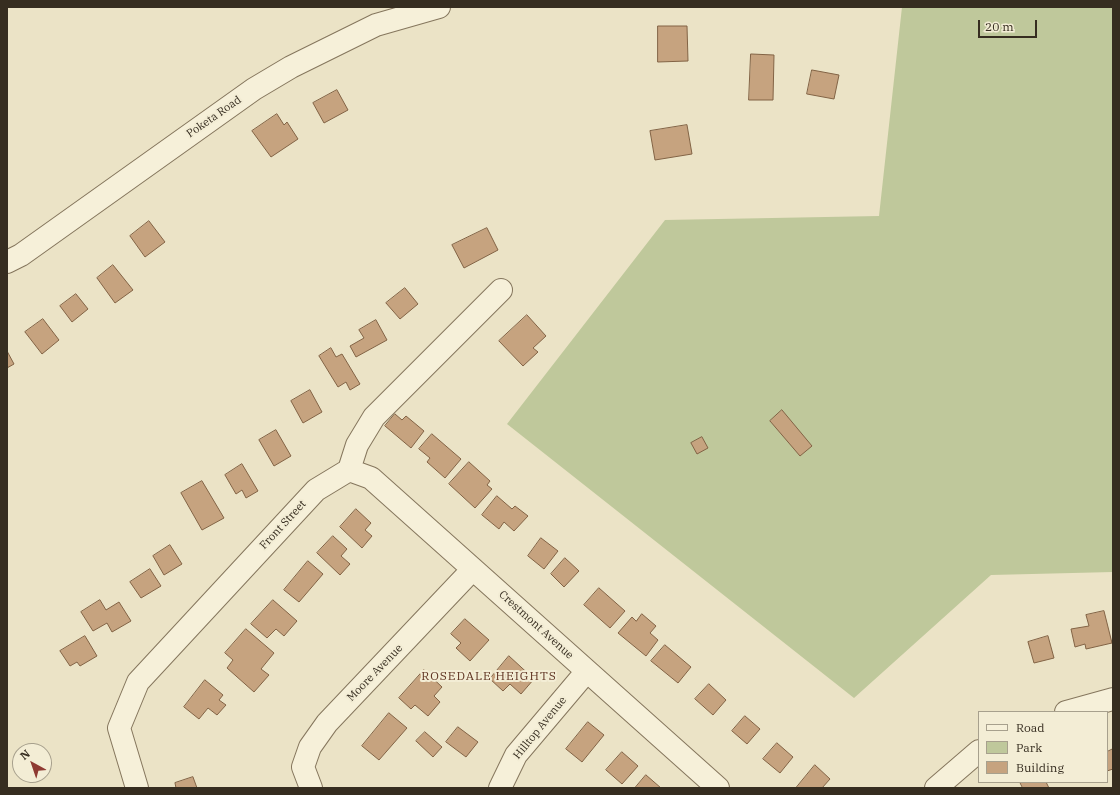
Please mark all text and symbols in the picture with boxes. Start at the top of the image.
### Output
scale bar [980,12,1039,38]
text: 20 m [985,19,1014,34]
street label: Poketa Road [184,93,244,141]
street label: Front Street [257,498,309,552]
street label: Crestmont Avenue [496,588,576,662]
street label: Moore Avenue [345,642,405,704]
district label: ROSEDALE HEIGHTS [421,670,557,684]
street label: Hilltop Avenue [511,694,569,762]
legend [978,711,1108,783]
text: Road [1016,720,1045,735]
text: Park [1016,740,1042,755]
north arrow [12,743,52,783]
text: N [17,746,33,763]
text: Building [1016,760,1064,775]

